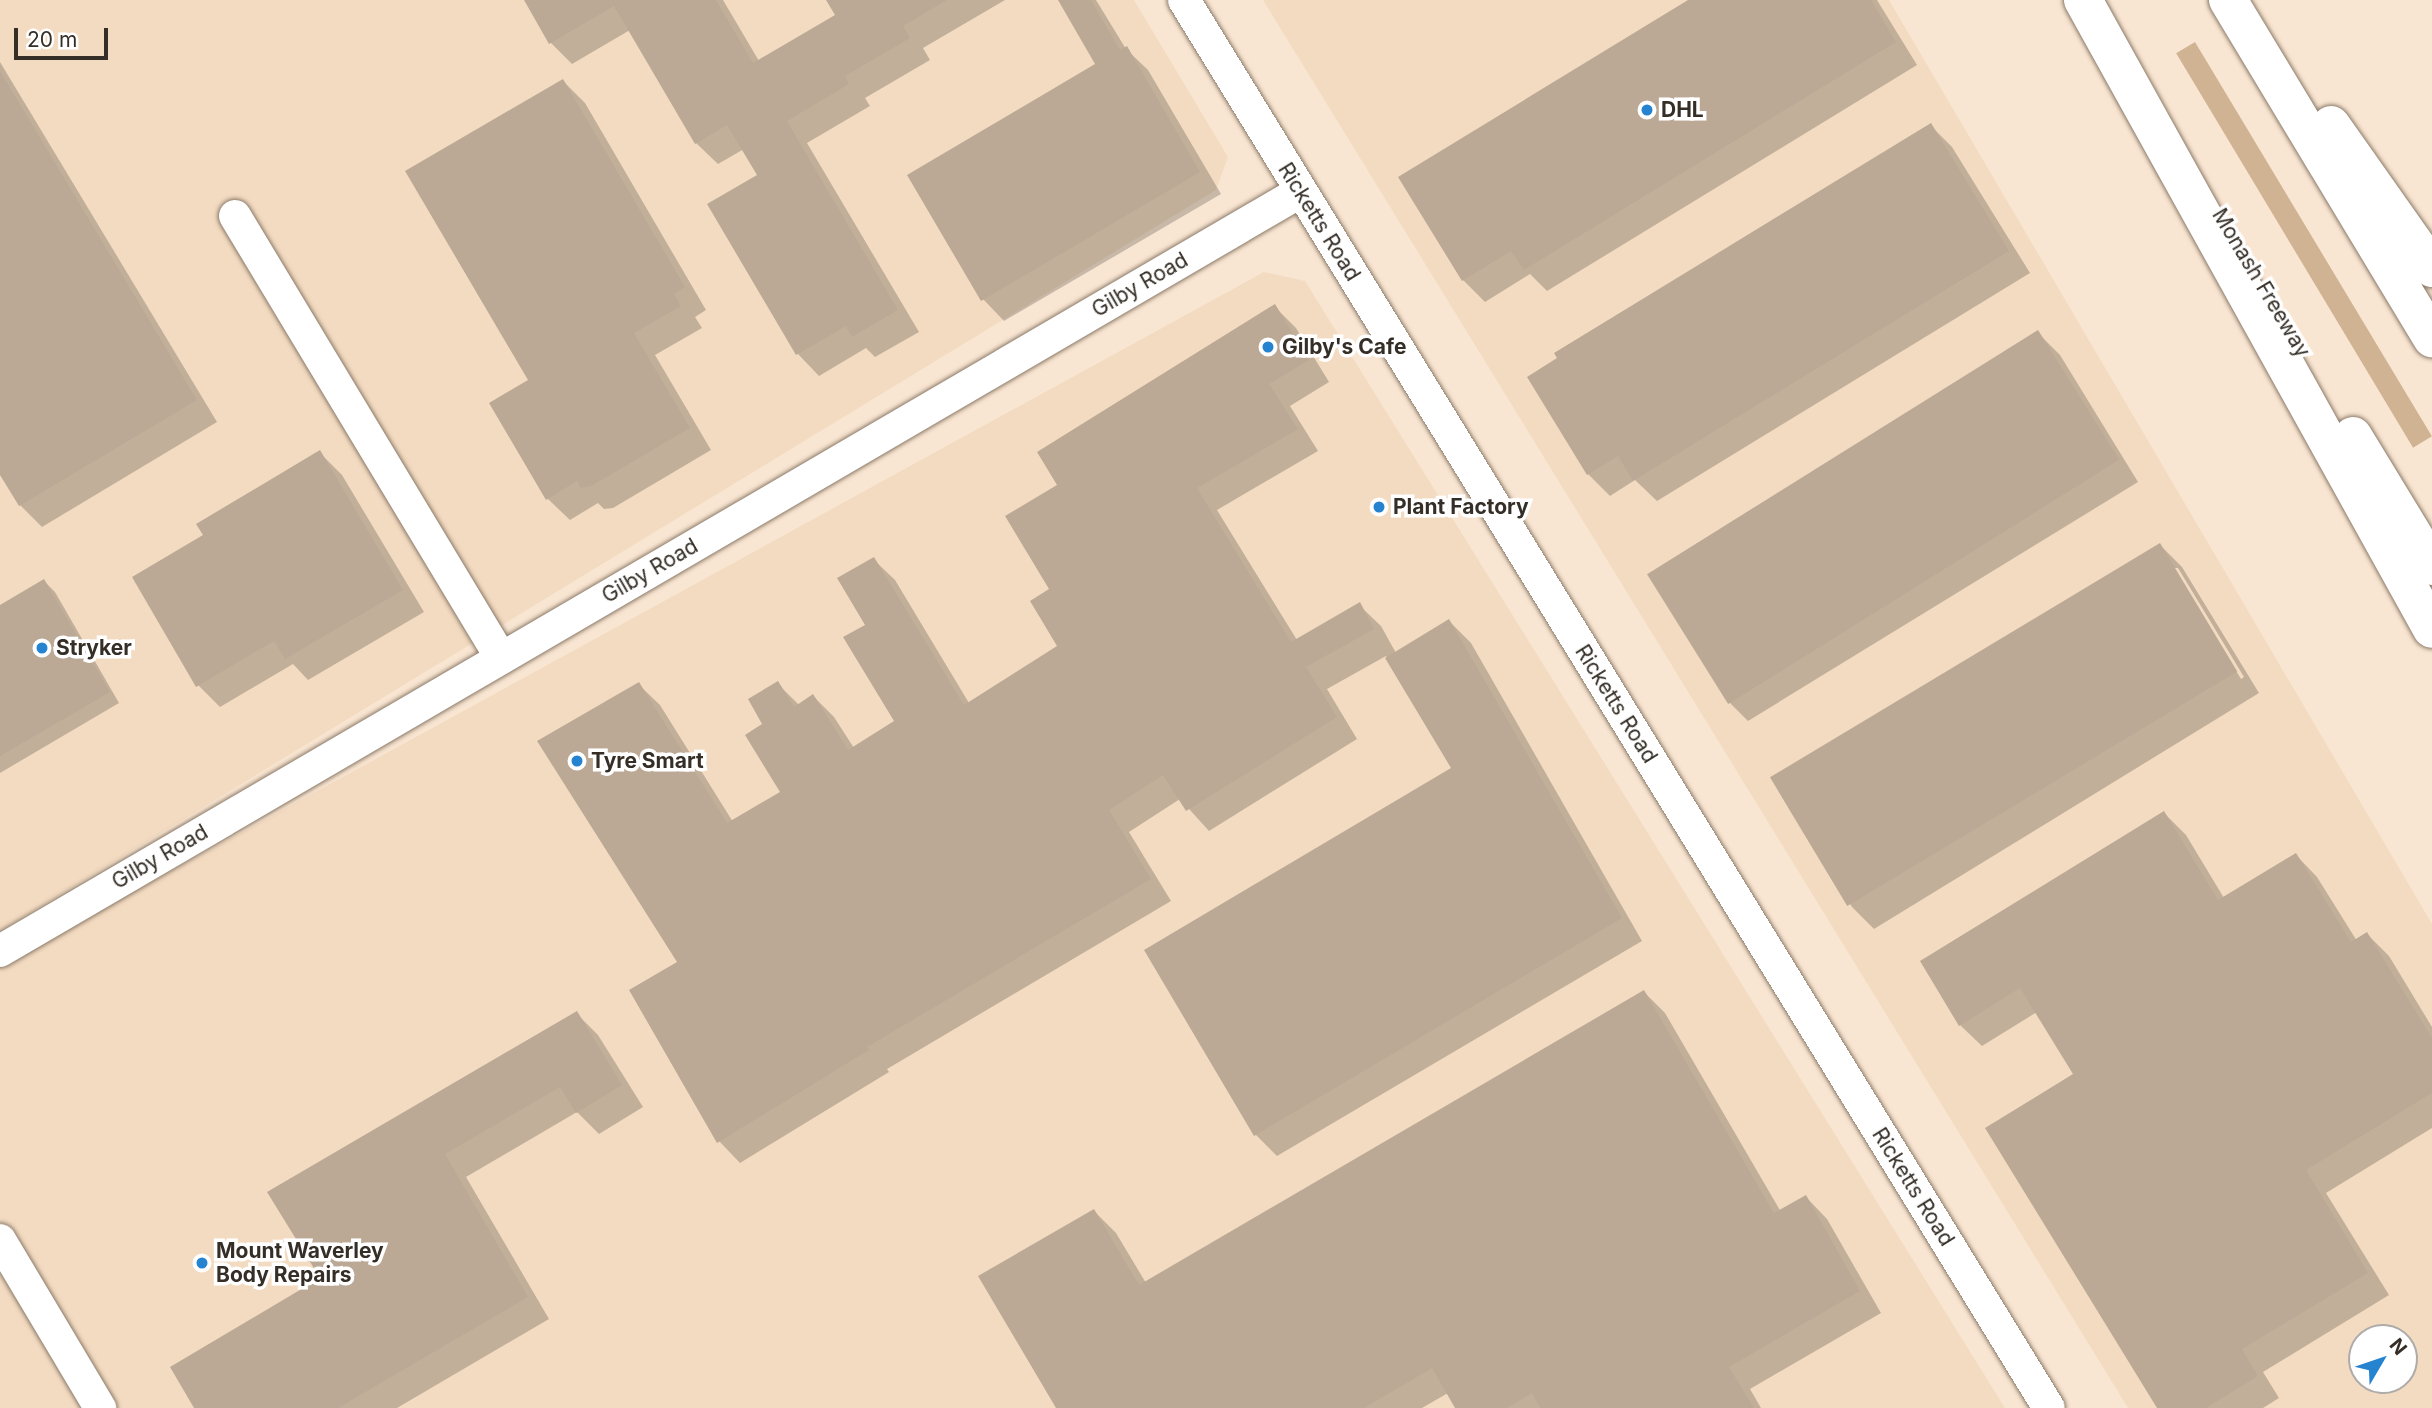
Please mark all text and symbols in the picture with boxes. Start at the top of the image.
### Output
scale bar [18,14,112,58]
text: 20 m [27,27,77,52]
place label: DHL [1661,97,1704,123]
marker: DHL [1639,102,1655,118]
street label: Ricketts Road [1273,158,1365,286]
street label: Monash Freeway [2207,204,2315,362]
street label: Gilby Road [1088,247,1192,323]
place label: Gilby's Cafe [1282,334,1406,360]
marker: Gilby's Cafe [1260,339,1276,355]
place label: Plant Factory [1393,494,1529,520]
marker: Plant Factory [1371,499,1387,515]
street label: Gilby Road [598,533,702,609]
place label: Stryker [56,635,132,661]
marker: Stryker [34,640,50,656]
street label: Ricketts Road [1570,640,1662,768]
place label: Tyre Smart [591,748,704,774]
marker: Tyre Smart [569,753,585,769]
street label: Gilby Road [108,819,212,895]
street label: Ricketts Road [1867,1123,1959,1251]
place label: Mount Waverley Body Repairs [216,1238,384,1288]
marker: Mount Waverley Body Repairs [194,1255,210,1271]
north arrow [2348,1324,2418,1394]
text: N [2385,1334,2412,1360]

